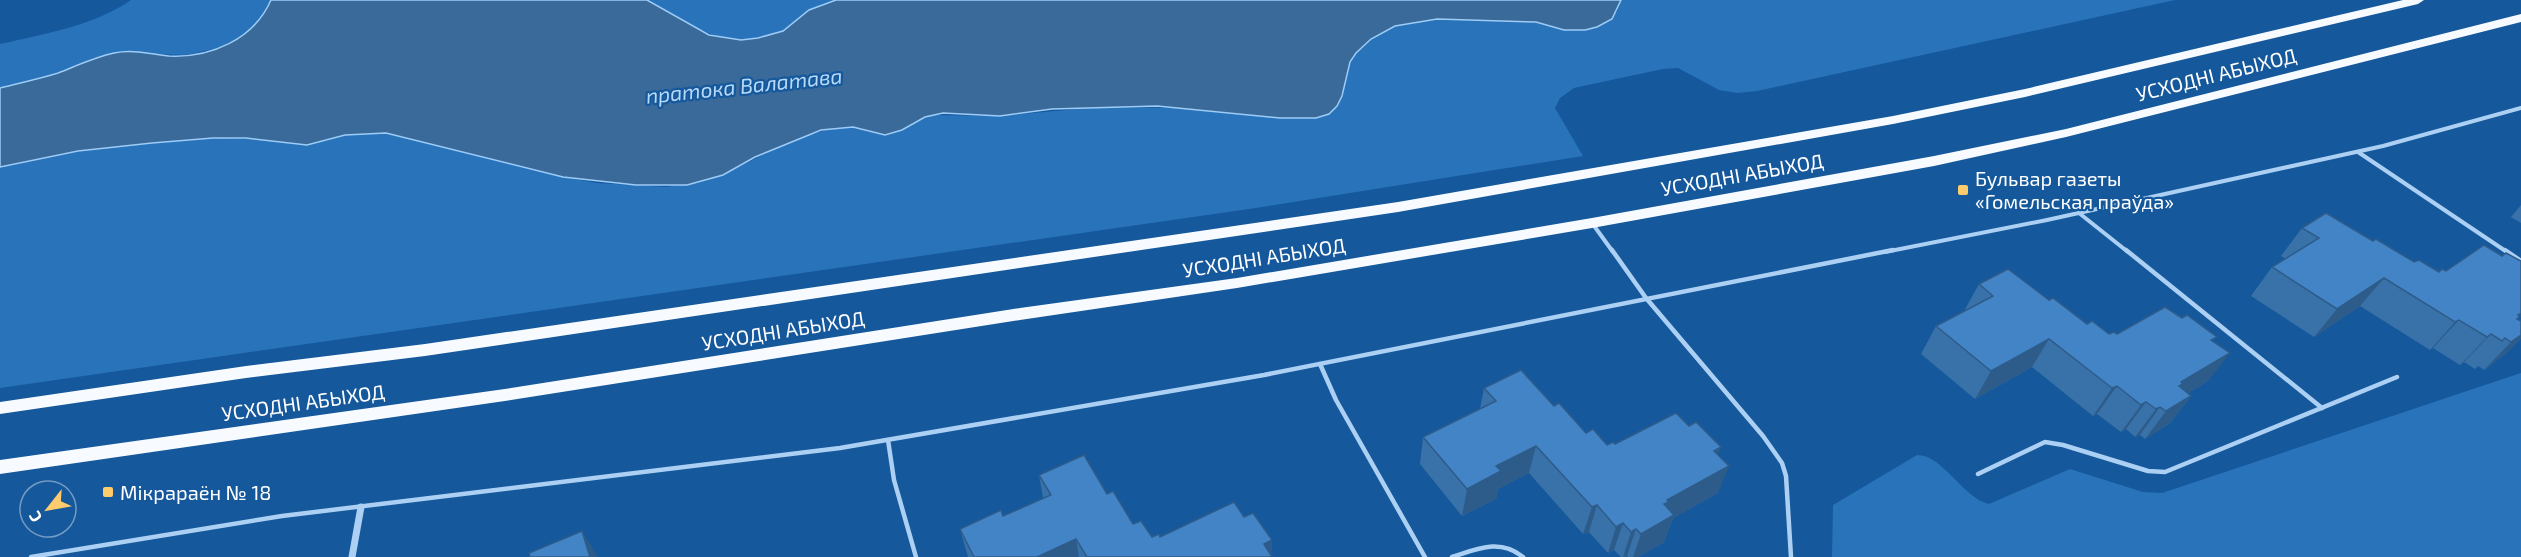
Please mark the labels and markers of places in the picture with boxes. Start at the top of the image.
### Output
place label: Бульвар газеты «Гомельская праўда» [1975,166,2174,214]
marker: Бульвар газеты «Гомельская праўда» [1956,183,1970,197]
place label: Мікрараён № 18 [120,480,272,504]
marker: Мікрараён № 18 [101,485,115,499]

